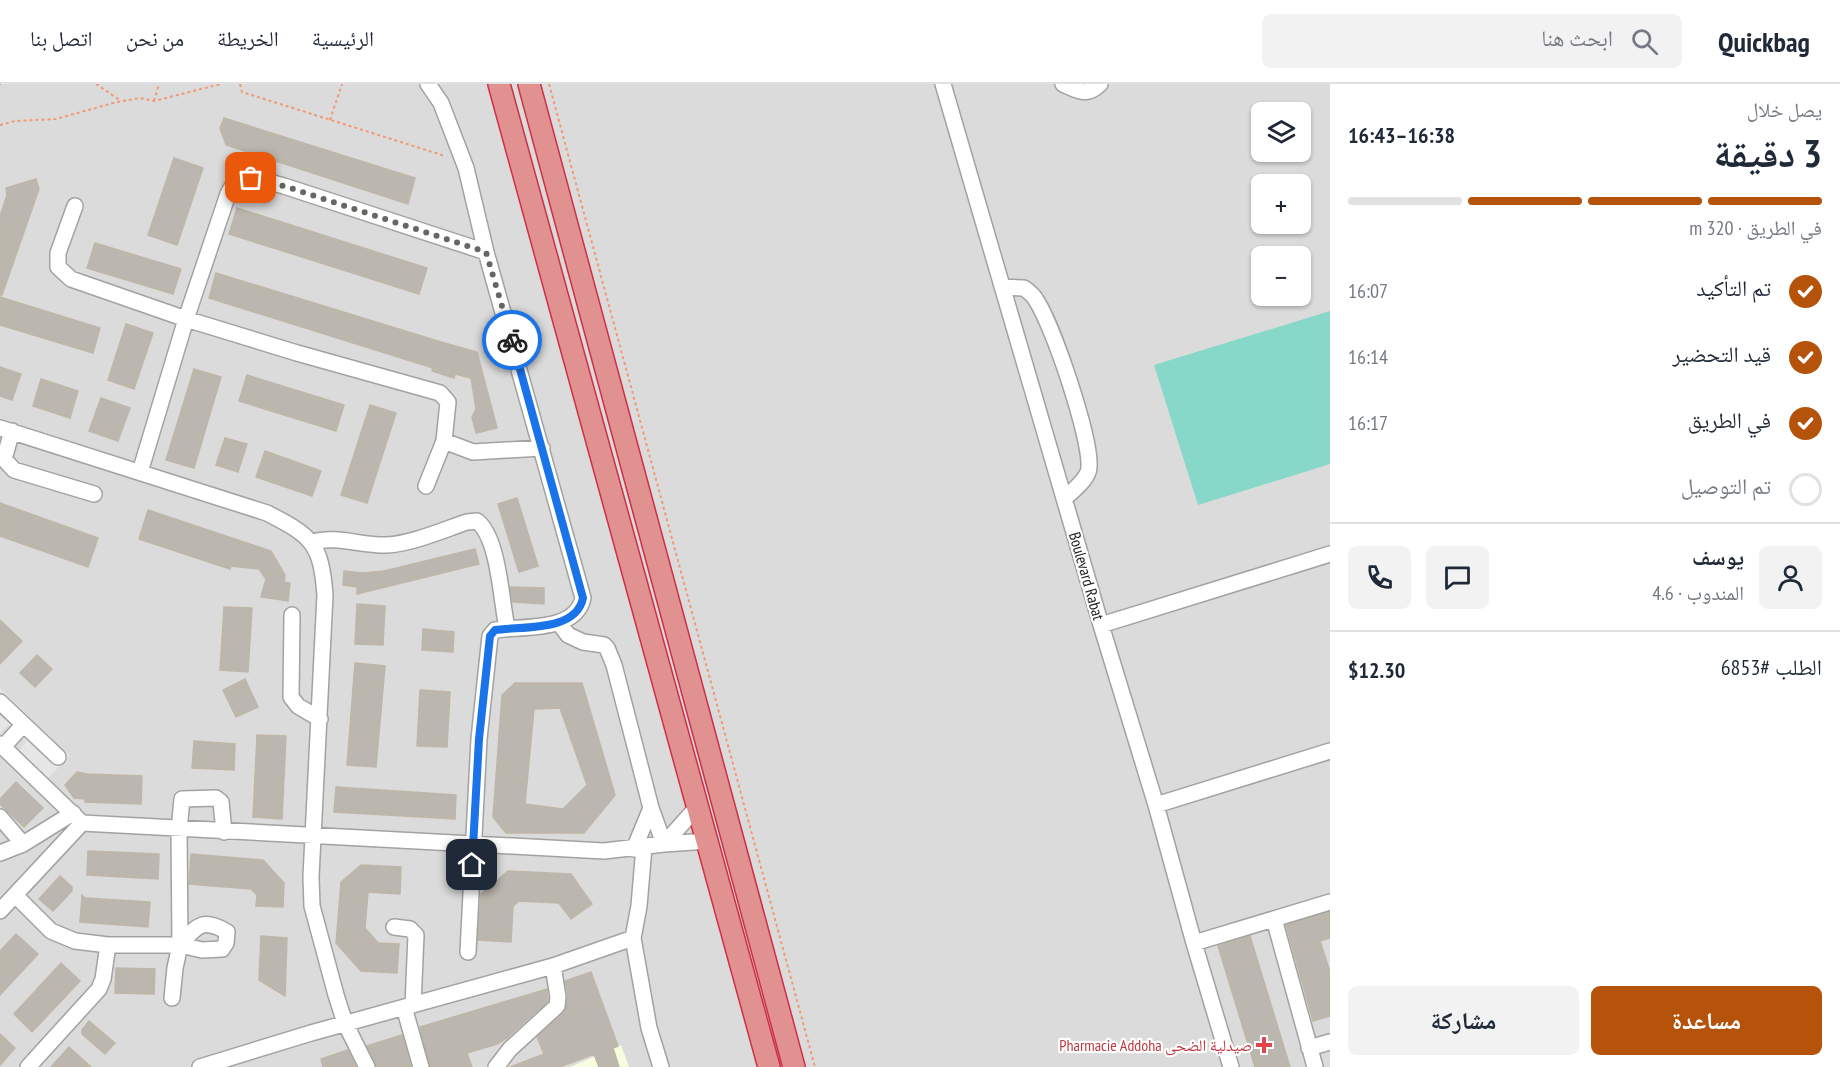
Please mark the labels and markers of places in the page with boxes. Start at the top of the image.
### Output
pin [225,152,276,203]
pin [446,839,497,890]
place label: Pharmacie Addoha صيدلية الضحى [1059,1035,1252,1056]
marker: Pharmacie Addoha صيدلية الضحى [1257,1038,1271,1052]

